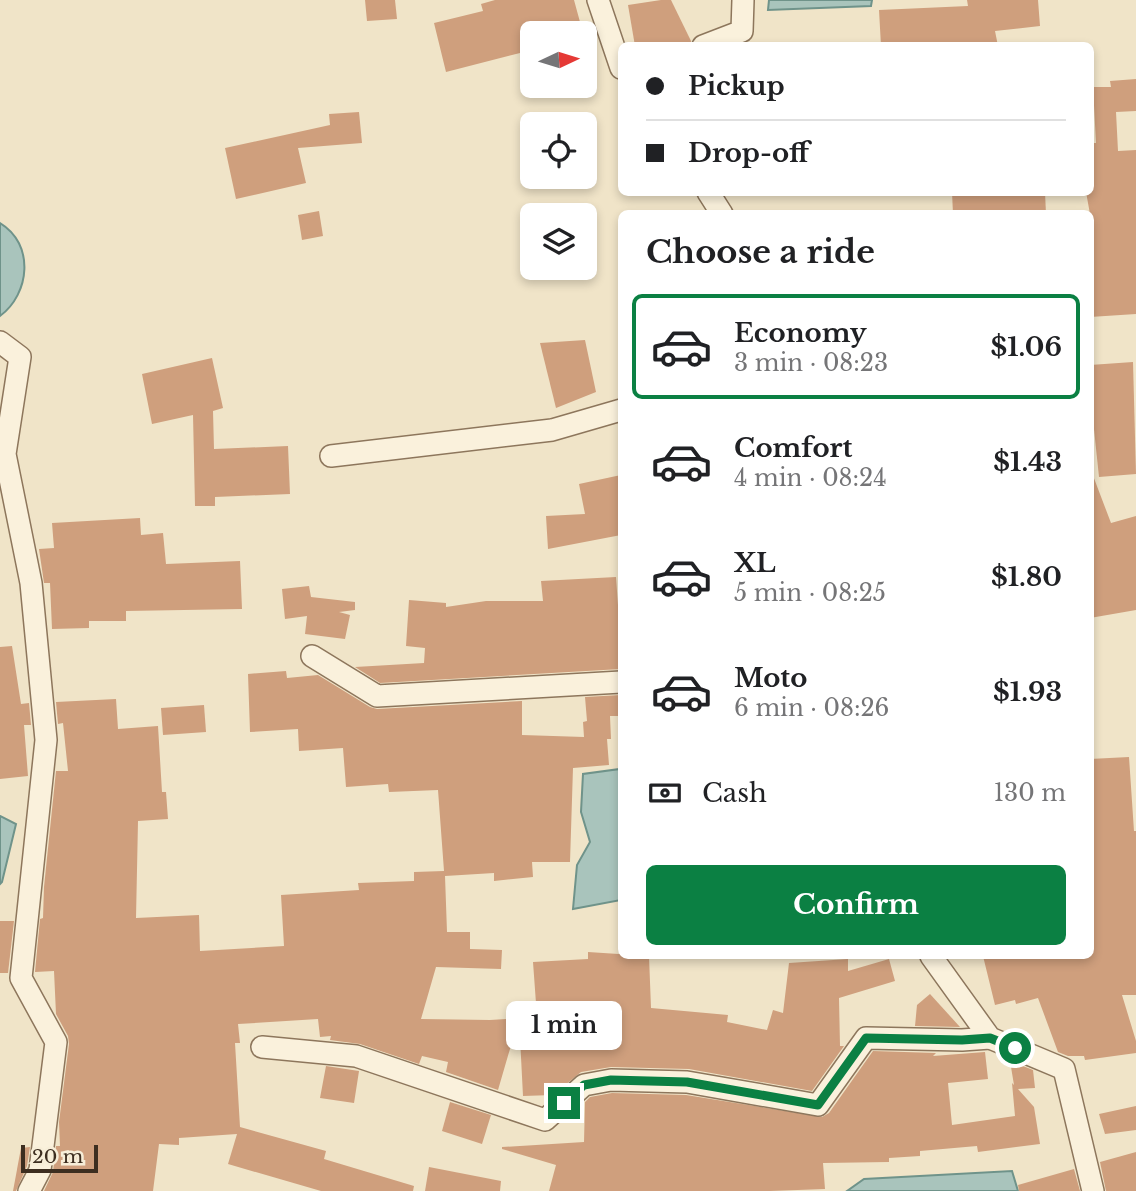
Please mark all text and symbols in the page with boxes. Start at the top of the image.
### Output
north arrow [520,21,597,98]
map controls [520,21,597,280]
text: Pickup [688,70,785,102]
button: locate [520,112,597,189]
text: Drop-off [688,137,809,169]
button: layers [520,203,597,280]
text: Choose a ride [646,232,875,272]
icon: car [650,315,713,378]
text: Economy [734,317,867,349]
text: $1.06 [991,331,1062,363]
text: 3 min · 08:23 [734,349,888,377]
icon: car [650,430,713,493]
text: Comfort [734,432,852,464]
text: $1.43 [993,446,1062,478]
text: 4 min · 08:24 [734,464,887,492]
icon: car [650,545,713,608]
text: XL [734,547,776,579]
text: $1.80 [991,561,1062,593]
text: 5 min · 08:25 [734,579,886,607]
icon: car [650,660,713,723]
text: Moto [734,662,807,694]
text: $1.93 [993,676,1062,708]
text: 6 min · 08:26 [734,694,889,722]
icon: cash [646,774,684,812]
text: Cash [702,777,767,809]
text: 130 m [994,779,1066,807]
button: Confirm [646,865,1066,945]
callout: 1 min [506,1002,622,1050]
text: 1 min [531,1011,597,1039]
route start [999,1032,1031,1064]
route end [548,1087,580,1119]
scale bar [21,1142,98,1174]
text: 20 m [32,1145,83,1168]

